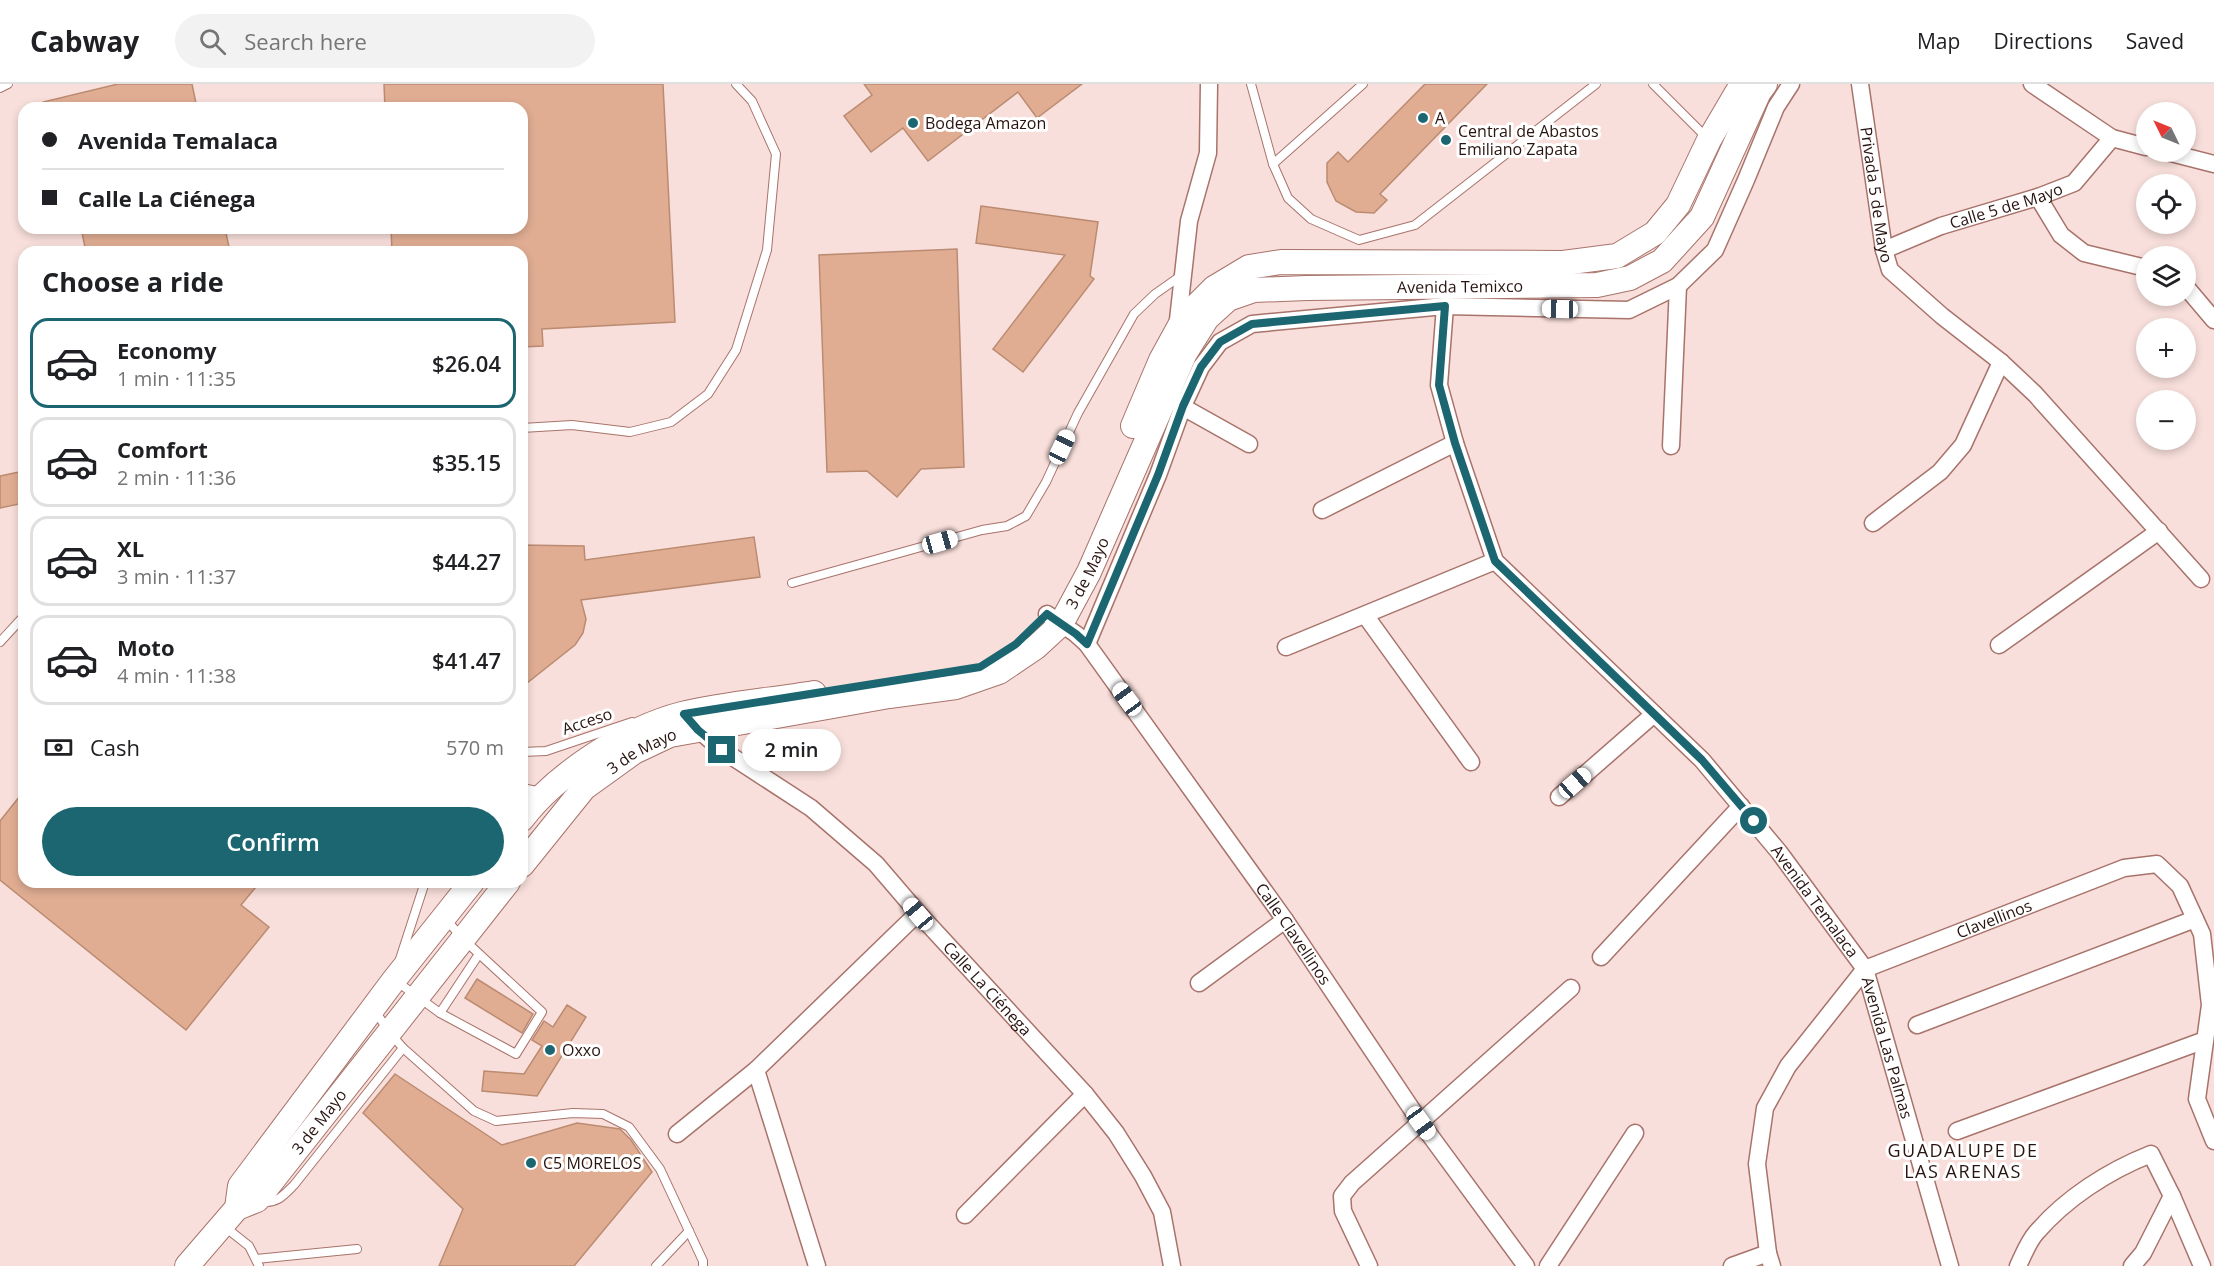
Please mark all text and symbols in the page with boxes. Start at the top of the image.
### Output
search box [175,14,595,68]
text: Cabway [30,22,139,60]
icon: search [196,25,229,58]
text: Search here [244,26,367,56]
text: Map [1917,27,1960,55]
text: Directions [1993,27,2093,55]
text: Saved [2126,27,2184,55]
north arrow [2136,102,2196,162]
map controls [2136,102,2196,450]
place label: A [1435,107,1446,129]
marker: A [1416,111,1430,125]
place label: Bodega Amazon [925,112,1046,134]
marker: Bodega Amazon [906,116,920,130]
place label: Central de Abastos Emiliano Zapata [1458,120,1599,160]
text: Avenida Temalaca [78,125,278,155]
street label: Privada 5 de Mayo [1855,125,1898,265]
marker: Central de Abastos Emiliano Zapata [1439,133,1453,147]
button: locate [2136,174,2196,234]
street label: Calle 5 de Mayo [1947,177,2066,234]
text: Calle La Ciénega [78,183,256,213]
button: layers [2136,246,2196,306]
text: Choose a ride [42,263,224,300]
street label: Avenida Temixco [1397,275,1523,298]
car [1542,300,1578,318]
button: + [2136,318,2196,378]
text: Economy [117,335,216,365]
icon: car [45,336,99,390]
text: $26.04 [432,348,501,378]
text: 1 min · 11:35 [117,365,236,392]
button: − [2136,390,2196,450]
car [1046,427,1078,467]
text: Comfort [117,434,208,464]
icon: car [45,435,99,489]
text: $35.15 [432,447,501,477]
text: 2 min · 11:36 [117,464,236,491]
car [920,528,960,556]
text: XL [117,533,144,563]
icon: car [45,534,99,588]
street label: 3 de Mayo [1060,534,1114,613]
text: $44.27 [432,546,501,576]
text: 3 min · 11:37 [117,563,236,590]
text: Moto [117,632,175,662]
icon: car [45,633,99,687]
text: $41.47 [432,645,501,675]
text: 4 min · 11:38 [117,662,236,689]
car [1109,679,1145,719]
street label: Acceso [559,702,615,740]
street label: 3 de Mayo [602,723,678,779]
callout: 2 min [743,729,842,771]
icon: cash [42,731,75,764]
text: Cash [90,732,140,762]
text: 570 m [446,734,504,761]
route end [708,736,735,763]
text: 2 min [765,736,819,763]
car [1556,764,1594,802]
button: Confirm [42,807,504,876]
route start [1740,807,1767,834]
street label: Avenida Temalaca [1766,840,1864,962]
street label: Calle Clavellinos [1251,878,1336,989]
car [900,894,936,934]
street label: Clavellinos [1953,894,2035,943]
street label: Calle La Ciénega [938,936,1037,1040]
street label: Avenida Las Palmas [1857,974,1918,1121]
place label: Oxxo [562,1039,601,1061]
marker: Oxxo [543,1043,557,1057]
street label: 3 de Mayo [286,1084,351,1159]
car [1403,1103,1439,1143]
district label: GUADALUPE DE LAS ARENAS [1887,1138,2039,1183]
place label: C5 MORELOS [543,1152,642,1174]
marker: C5 MORELOS [524,1156,538,1170]

